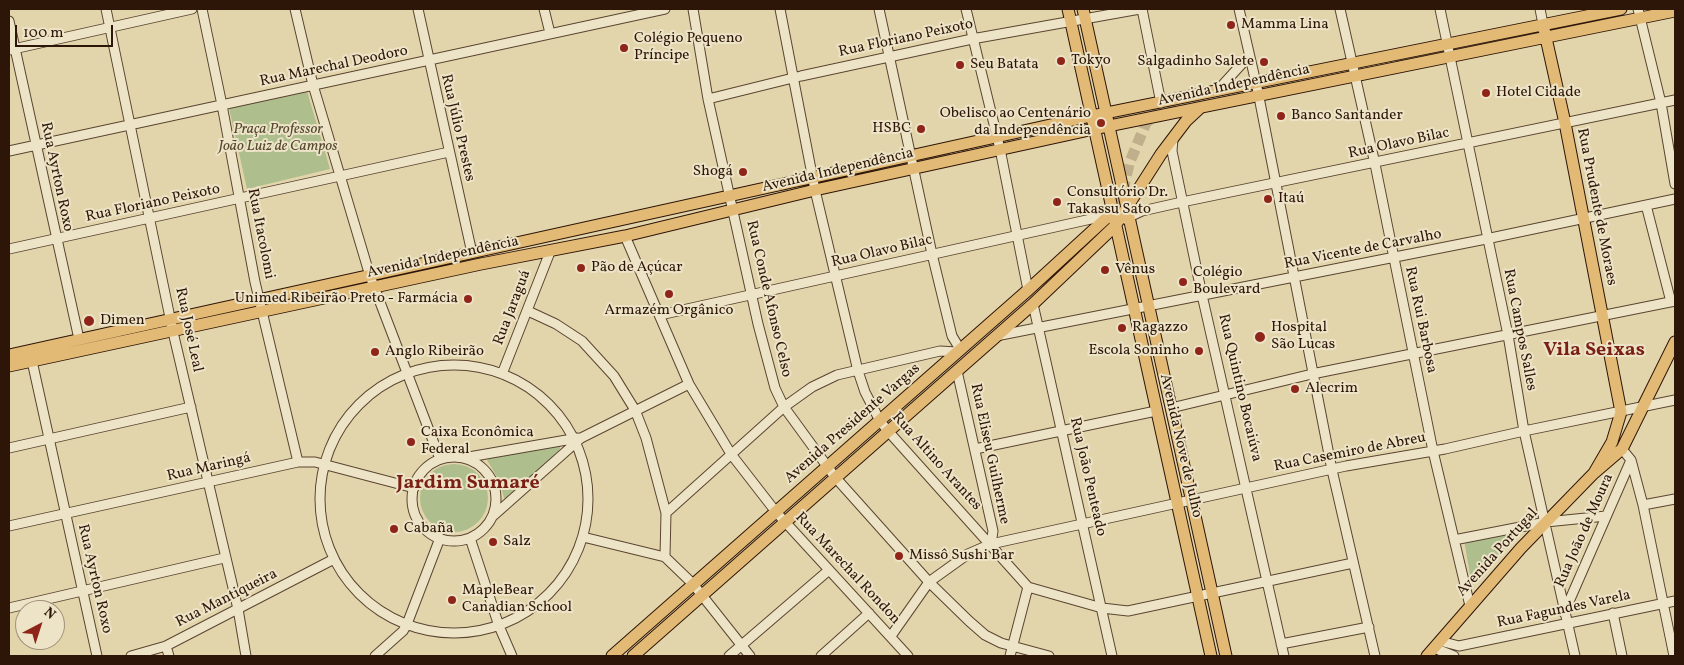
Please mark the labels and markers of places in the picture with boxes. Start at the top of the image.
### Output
place label: Mamma Lina [1241,16,1329,34]
marker: Mamma Lina [1225,19,1237,31]
place label: Colégio Pequeno Príncipe [634,30,743,65]
marker: Colégio Pequeno Príncipe [618,42,630,54]
place label: Tokyo [1071,52,1111,70]
place label: Salgadinho Salete [1137,53,1254,71]
marker: Tokyo [1055,55,1067,67]
place label: Seu Batata [970,56,1039,74]
marker: Salgadinho Salete [1258,56,1270,68]
marker: Seu Batata [954,59,966,71]
place label: Hotel Cidade [1496,84,1581,102]
marker: Hotel Cidade [1480,87,1492,99]
place label: Obelisco ao Centenário da Independência [940,105,1091,140]
place label: Banco Santander [1291,107,1403,125]
marker: Banco Santander [1275,110,1287,122]
marker: Obelisco ao Centenário da Independência [1095,117,1107,129]
place label: HSBC [872,120,911,138]
marker: HSBC [915,123,927,135]
place label: Shogá [693,163,733,181]
marker: Shogá [737,166,749,178]
place label: Consultório Dr. Takassu Sato [1067,184,1168,219]
place label: Itaú [1278,190,1305,208]
marker: Itaú [1262,193,1274,205]
marker: Consultório Dr. Takassu Sato [1051,196,1063,208]
place label: Pão de Açúcar [591,259,683,277]
place label: Vênus [1115,261,1155,279]
marker: Pão de Açúcar [575,262,587,274]
marker: Vênus [1099,264,1111,276]
place label: Colégio Boulevard [1193,264,1260,299]
marker: Colégio Boulevard [1177,276,1189,288]
marker: Armazém Orgânico [663,288,675,300]
place label: Unimed Ribeirão Preto - Farmácia [235,290,458,308]
marker: Unimed Ribeirão Preto - Farmácia [462,293,474,305]
place label: Armazém Orgânico [604,302,734,320]
place label: Dimen [100,312,145,330]
marker: Dimen [82,314,96,328]
place label: Ragazzo [1132,319,1188,337]
place label: Hospital São Lucas [1271,319,1335,354]
marker: Ragazzo [1116,322,1128,334]
marker: Hospital São Lucas [1253,330,1267,344]
place label: Escola Soninho [1088,342,1189,360]
place label: Anglo Ribeirão [385,343,484,361]
marker: Escola Soninho [1193,345,1205,357]
marker: Anglo Ribeirão [369,346,381,358]
place label: Alecrim [1305,380,1358,398]
marker: Alecrim [1289,383,1301,395]
place label: Caixa Econômica Federal [421,424,534,459]
marker: Caixa Econômica Federal [405,436,417,448]
place label: Cabaña [404,520,453,538]
marker: Cabaña [388,523,400,535]
place label: Salz [503,533,531,551]
marker: Salz [487,536,499,548]
place label: Missô Sushi Bar [909,547,1014,565]
marker: Missô Sushi Bar [893,550,905,562]
place label: MapleBear Canadian School [462,582,572,617]
marker: MapleBear Canadian School [446,594,458,606]

